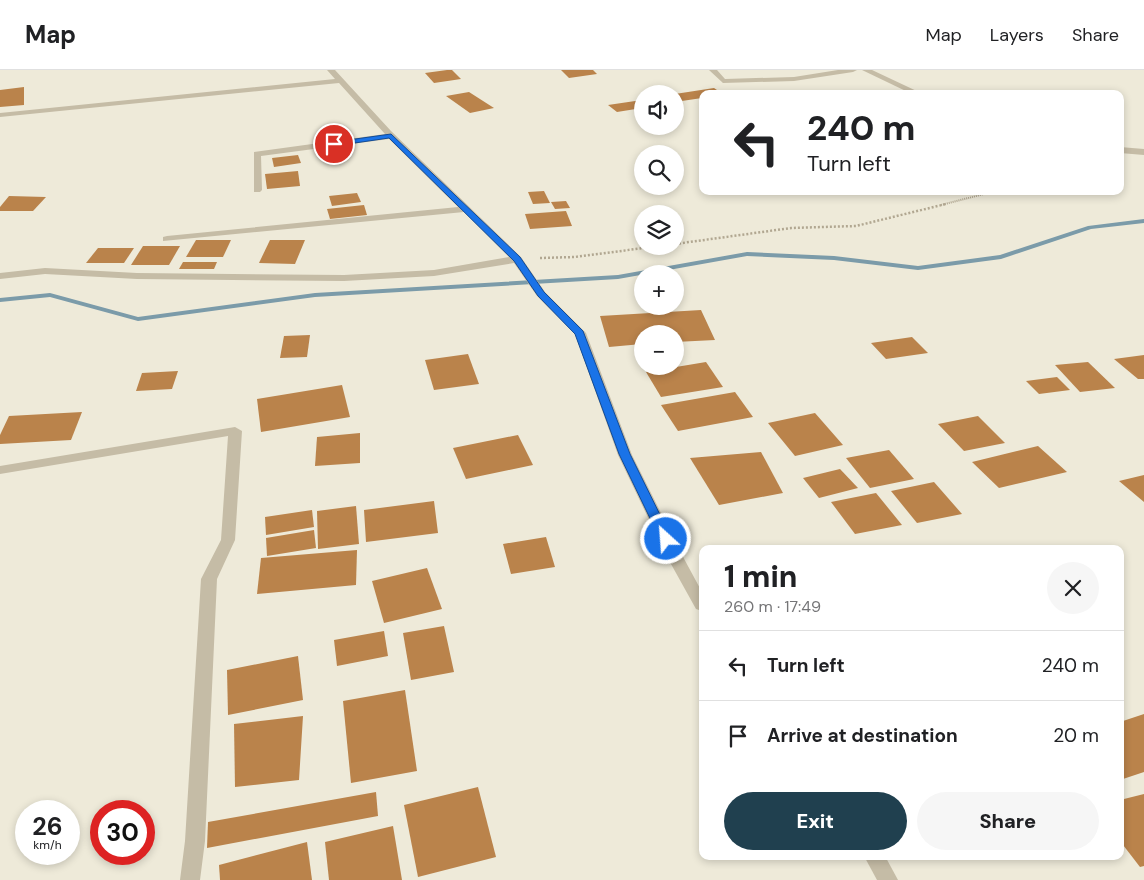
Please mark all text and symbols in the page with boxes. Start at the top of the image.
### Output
text: Map [25,19,76,50]
text: Map [926,23,962,47]
text: Layers [990,23,1044,47]
text: Share [1072,23,1119,47]
map controls [634,85,684,375]
button: sound [634,85,684,135]
text: 240 m [807,105,916,151]
icon: left [724,110,789,175]
pin [313,123,355,165]
icon: arrive [320,130,348,158]
button: search [634,145,684,195]
text: Turn left [807,149,891,178]
button: layers [634,205,684,255]
button: + [634,265,684,315]
button: − [634,325,684,375]
position arrow [639,512,691,564]
text: 1 min [724,557,797,596]
button: close [1047,562,1099,614]
text: 260 m · 17:49 [724,596,821,617]
icon: left [724,652,752,680]
text: Turn left [767,653,845,678]
text: 240 m [1042,653,1099,678]
icon: arrive [724,722,752,750]
text: Arrive at destination [767,723,958,748]
text: 20 m [1053,723,1099,748]
button: Exit [724,792,907,850]
button: Share [917,792,1099,850]
speed limit sign: 30 [90,800,155,865]
text: 26 [32,810,63,843]
text: km/h [33,837,62,853]

